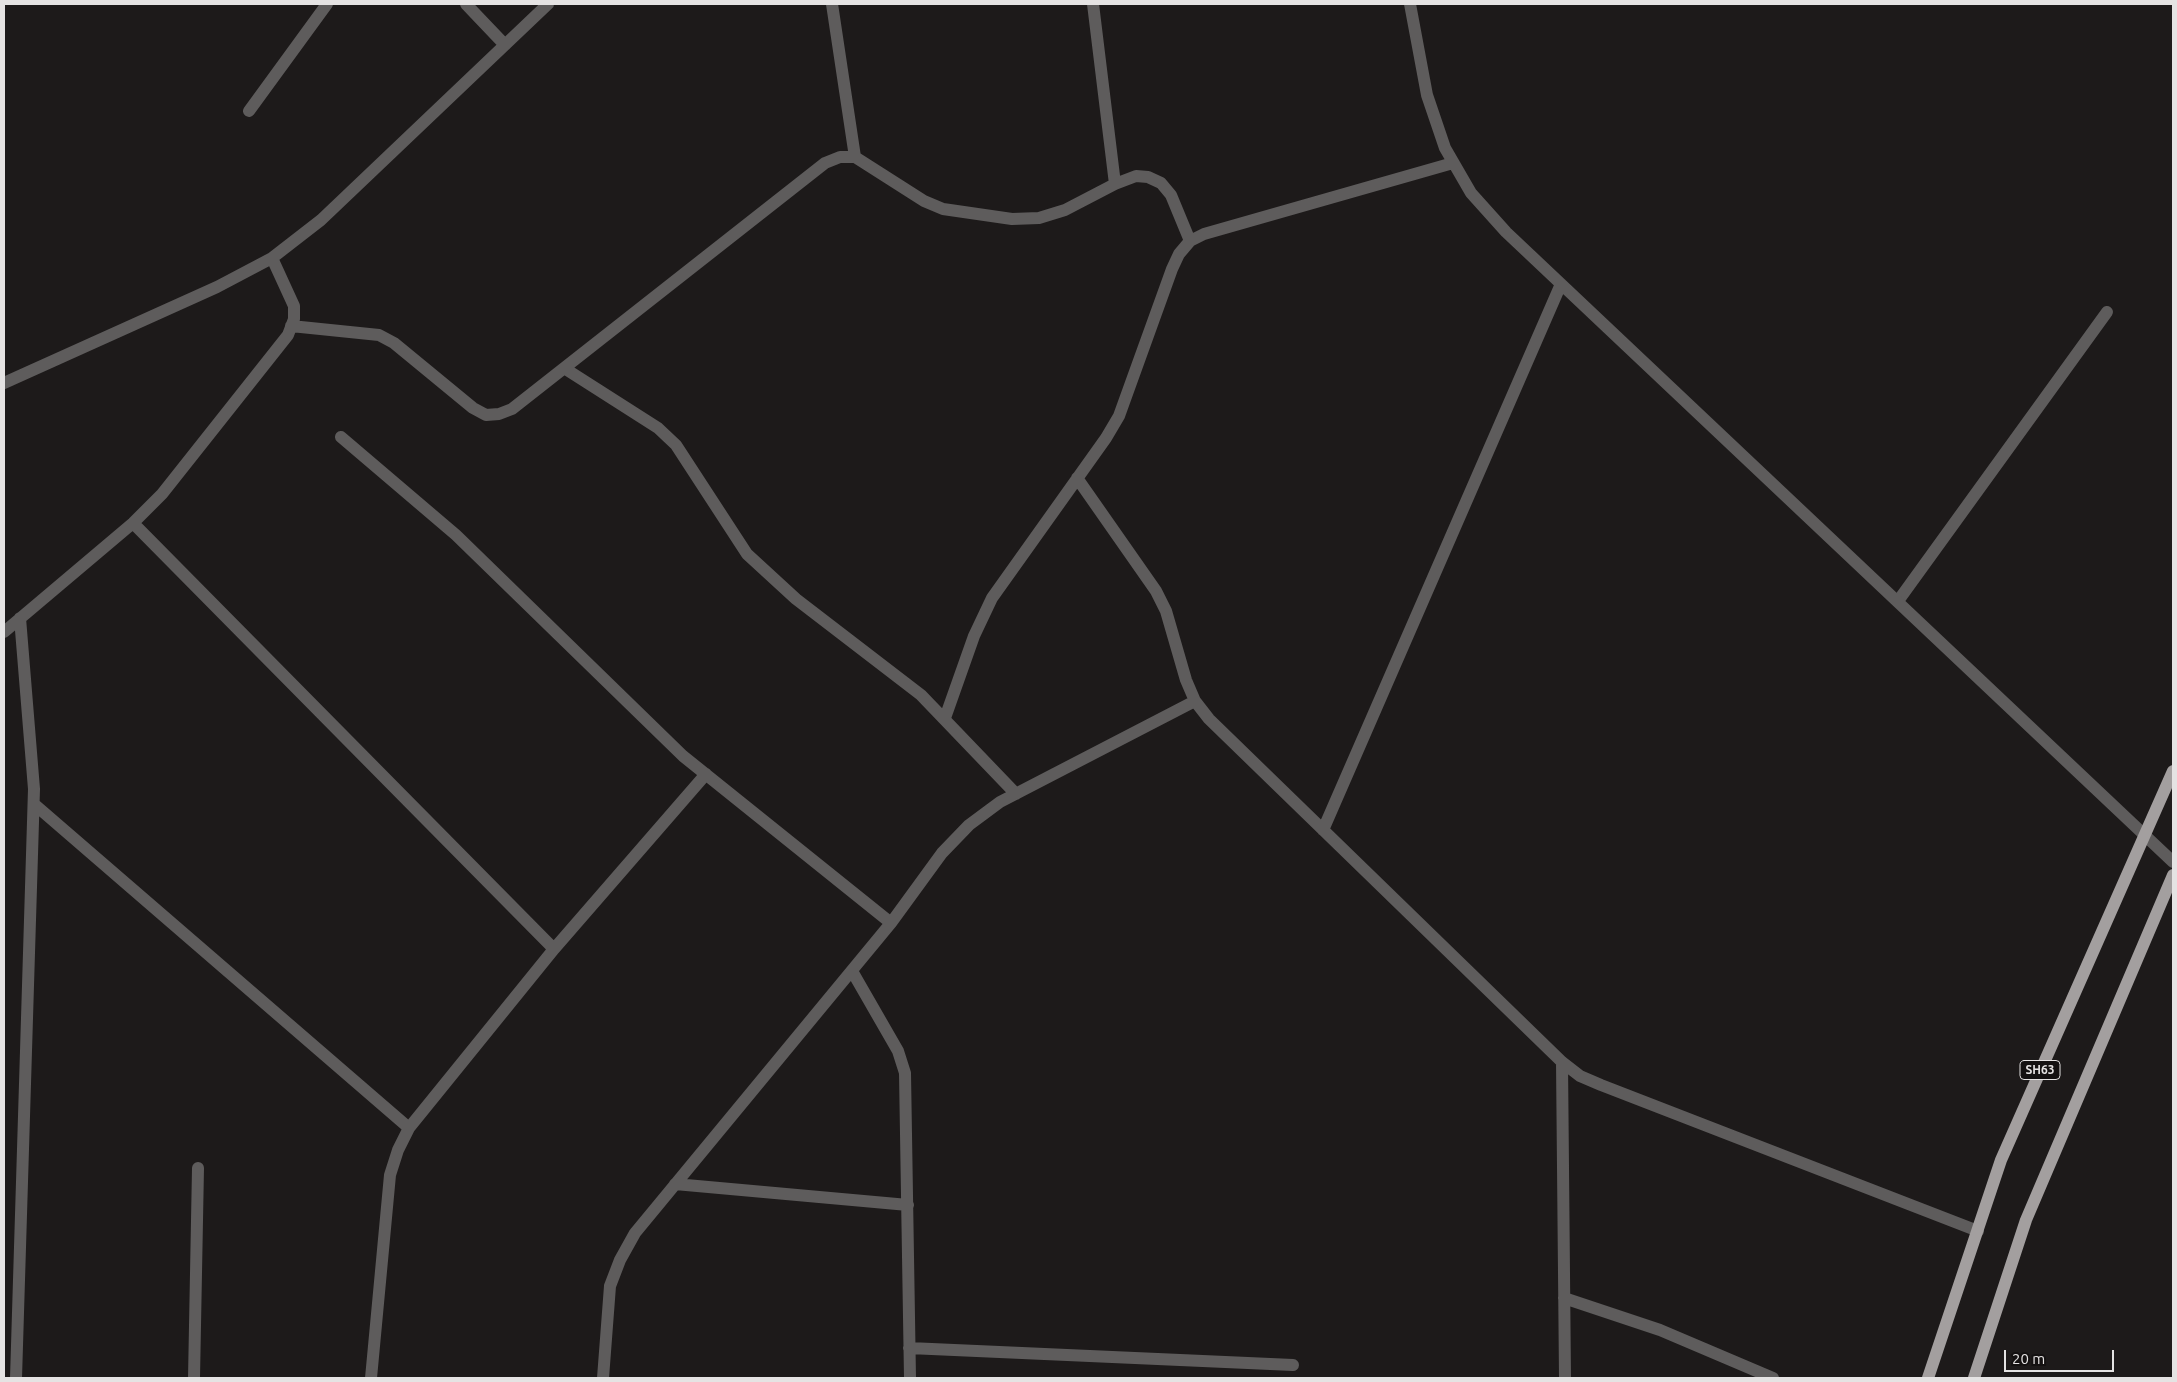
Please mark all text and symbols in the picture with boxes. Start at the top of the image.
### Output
road number: SH63 [2020,1060,2060,1080]
scale bar [2007,1340,2117,1372]
text: 20 m [2012,1350,2045,1367]

